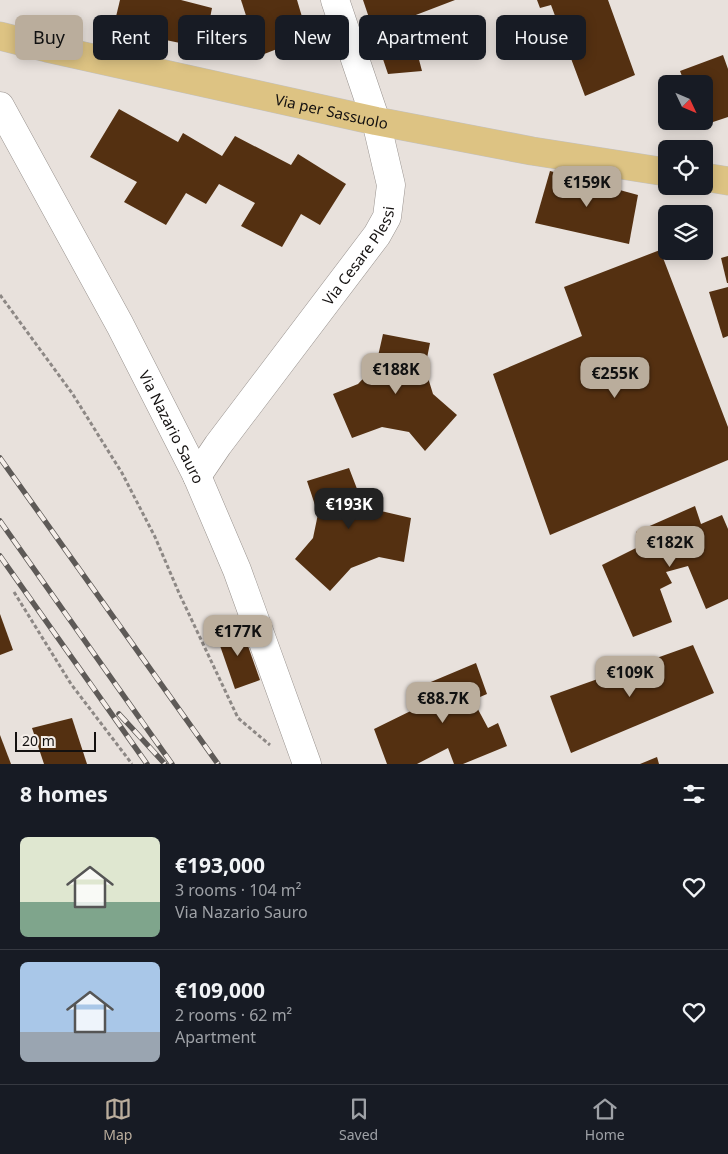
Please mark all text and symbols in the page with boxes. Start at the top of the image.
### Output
chip: Buy [15,15,83,60]
chip: Rent [93,15,168,60]
chip: Filters [178,15,265,60]
chip: New [275,15,349,60]
chip: Apartment [359,15,486,60]
chip: House [496,15,586,60]
north arrow [658,75,712,130]
map controls [658,75,713,260]
street label: Via per Sassuolo [273,89,390,133]
button: locate [658,140,713,195]
pin: €159K [552,166,622,208]
text: €159K [563,171,611,193]
street label: Via Cesare Plessi [318,205,398,309]
button: layers [658,205,713,260]
pin: €188K [361,352,431,395]
pin: €255K [580,356,650,399]
text: €188K [372,358,420,380]
text: €255K [591,362,639,384]
street label: Via Nazario Sauro [135,367,209,486]
pin: €193K [314,488,384,530]
text: €193K [325,493,373,515]
pin: €182K [635,526,705,568]
text: €182K [646,531,694,553]
pin: €177K [203,614,273,657]
text: €177K [214,620,262,642]
pin: €109K [595,656,665,698]
text: €109K [606,661,654,683]
pin: €88.7K [402,682,484,724]
text: €88.7K [417,687,469,709]
scale bar [15,729,96,752]
text: 20 m [22,731,55,750]
text: 8 homes [20,780,108,808]
icon: filters [680,780,708,808]
text: €193,000 [175,851,265,879]
icon: home [60,857,120,917]
icon: heart [680,873,708,901]
text: 3 rooms · 104 m² [175,879,301,901]
text: Via Nazario Sauro [175,901,308,923]
text: €109,000 [175,976,265,1004]
icon: home [60,982,120,1042]
icon: heart [680,998,708,1026]
text: 2 rooms · 62 m² [175,1004,292,1026]
text: Apartment [175,1026,256,1048]
tab: Map [103,1095,132,1144]
tab: Saved [339,1095,378,1144]
tab: Home [585,1095,625,1144]

